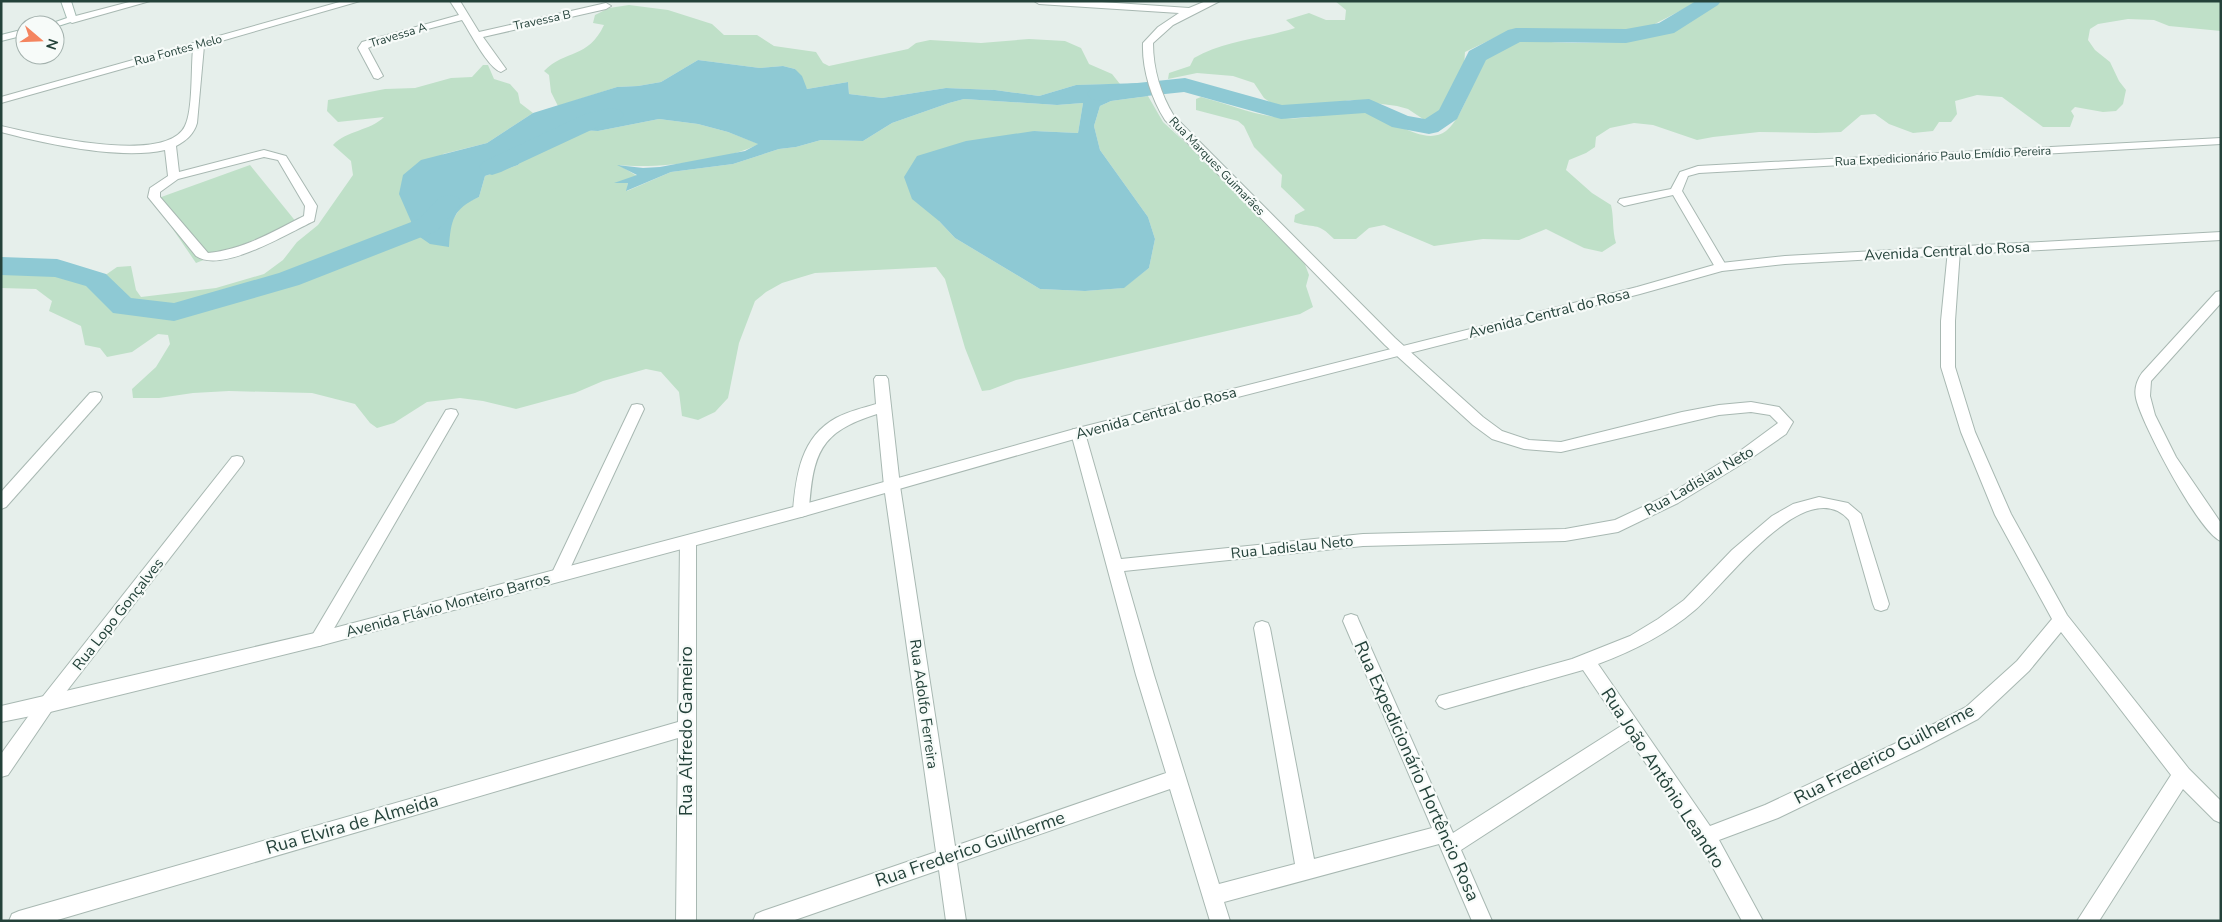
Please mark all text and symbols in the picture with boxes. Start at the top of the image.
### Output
street label: Travessa B [512,6,572,34]
north arrow [15,15,65,65]
street label: Travessa A [367,19,429,51]
street label: Rua Fontes Melo [132,31,224,69]
text: N [41,36,63,52]
street label: Rua Marques Guimarães [1166,113,1269,219]
street label: Rua Expedicionário Paulo Emídio Pereira [1834,142,2052,170]
street label: Avenida Central do Rosa [1864,237,2030,265]
street label: Avenida Central do Rosa [1466,283,1632,343]
street label: Avenida Central do Rosa [1073,382,1239,444]
street label: Rua Ladislau Neto [1641,442,1757,520]
street label: Rua Ladislau Neto [1230,531,1354,563]
street label: Rua Lopo Gonçalves [68,554,168,674]
street label: Avenida Flávio Monteiro Barros [344,568,552,642]
street label: Rua Expedicionário Hortêncio Rosa [1349,637,1485,905]
street label: Rua Adolfo Ferreira [905,638,943,770]
street label: Rua Alfredo Gameiro [674,646,698,816]
street label: Rua João Antônio Leandro [1596,683,1730,873]
street label: Rua Frederico Guilherme [1790,698,1978,810]
street label: Rua Elvira de Almeida [263,788,441,860]
street label: Rua Frederico Guilherme [872,805,1068,893]

